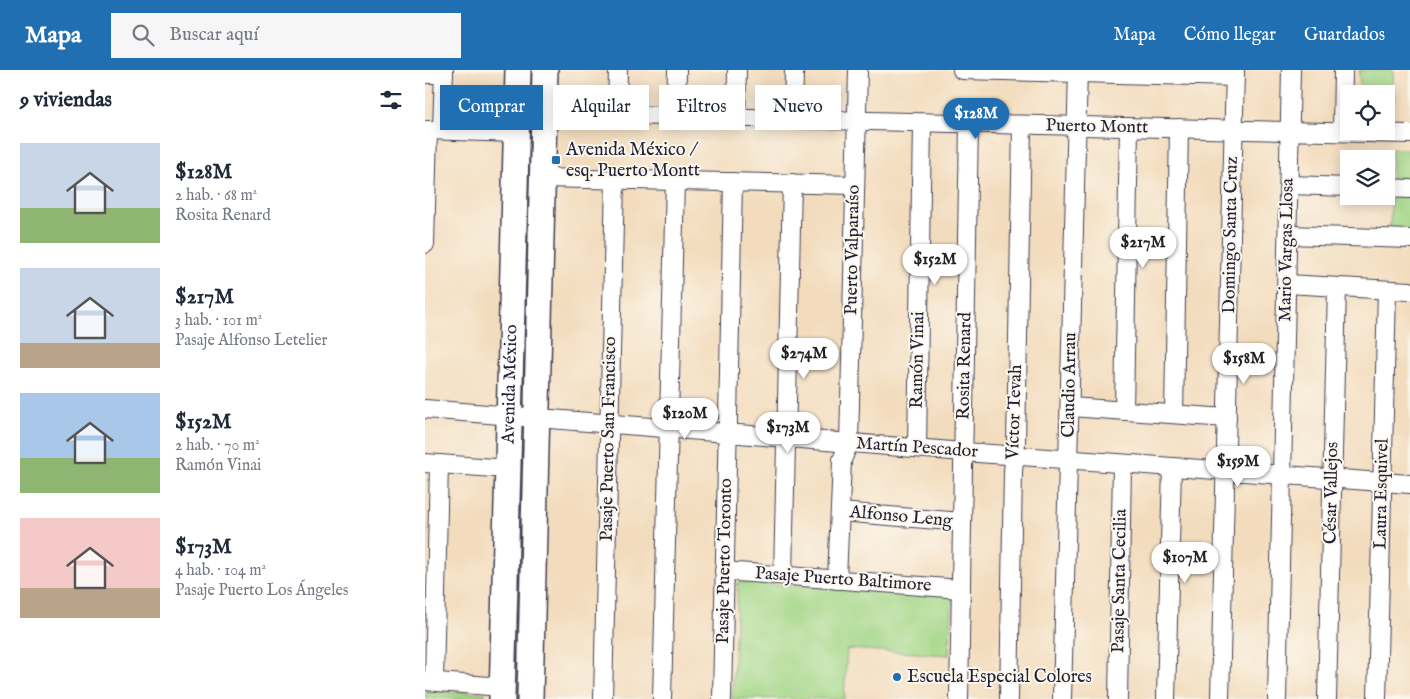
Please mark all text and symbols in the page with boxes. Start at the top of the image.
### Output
search box [111,13,461,58]
text: Mapa [25,20,81,51]
icon: search [129,21,157,49]
text: Buscar aquí [169,23,258,47]
text: Mapa [1113,24,1156,47]
text: Cómo llegar [1184,24,1276,47]
text: Guardados [1304,24,1385,47]
chip: Comprar [440,85,543,130]
chip: Alquilar [553,85,649,130]
chip: Filtros [659,85,745,130]
chip: Nuevo [755,85,841,130]
map controls [1340,85,1395,205]
button: locate [1340,85,1395,140]
icon: filters [377,86,405,114]
text: 9 viviendas [20,87,112,114]
pin: $128M [941,98,1011,140]
text: $128M [954,104,998,124]
street label: Puerto Montt [1045,115,1149,139]
place label: Avenida México / esq. Puerto Montt [565,139,700,183]
button: layers [1340,150,1395,205]
marker: Avenida México / esq. Puerto Montt [550,154,562,166]
street label: Domingo Santa Cruz [1218,156,1244,314]
text: $128M [175,159,232,186]
icon: home [60,163,120,223]
street label: Mario Vargas Llosa [1274,178,1300,322]
street label: Puerto Valparaíso [840,184,866,315]
text: 2 hab. · 68 m² [175,186,257,206]
text: Rosita Renard [175,206,271,226]
pin: $217M [1108,226,1178,269]
text: $217M [1121,233,1165,253]
pin: $152M [900,244,970,286]
text: $152M [913,250,957,270]
text: $217M [175,284,234,311]
icon: home [60,288,120,348]
text: 3 hab. · 101 m² [175,311,262,331]
street label: Ramón Vinai [906,311,930,409]
street label: Rosita Renard [953,312,977,420]
street label: Avenida México [497,324,523,445]
text: Pasaje Alfonso Letelier [175,331,327,351]
street label: Claudio Arrau [1058,332,1082,438]
street label: Pasaje Puerto San Francisco [596,336,622,542]
pin: $274M [769,338,839,380]
pin: $158M [1209,342,1279,385]
text: $274M [781,344,827,364]
text: $158M [1223,349,1265,369]
street label: Víctor Tevah [1002,364,1028,461]
pin: $120M [650,398,720,440]
text: $120M [662,404,708,424]
text: $152M [175,409,232,436]
pin: $173M [753,412,823,454]
icon: home [60,413,120,473]
text: $173M [766,418,810,438]
street label: Martín Pescador [855,432,979,464]
text: 2 hab. · 70 m² [175,436,260,456]
street label: Laura Esquivel [1370,438,1394,550]
street label: César Vallejos [1320,442,1344,544]
pin: $159M [1203,446,1273,488]
text: $159M [1217,452,1259,472]
text: Ramón Vinai [175,456,261,476]
street label: Pasaje Puerto Toronto [712,478,738,644]
street label: Alfonso Leng [848,501,954,533]
street label: Pasaje Santa Cecilia [1107,508,1133,653]
text: $173M [175,534,232,561]
icon: home [60,538,120,598]
pin: $107M [1150,542,1220,584]
text: $107M [1162,548,1208,568]
text: 4 hab. · 104 m² [175,561,266,581]
street label: Pasaje Puerto Baltimore [754,562,932,598]
text: Pasaje Puerto Los Ángeles [175,581,348,601]
place label: Escuela Especial Colores [907,666,1092,689]
marker: Escuela Especial Colores [891,671,903,683]

